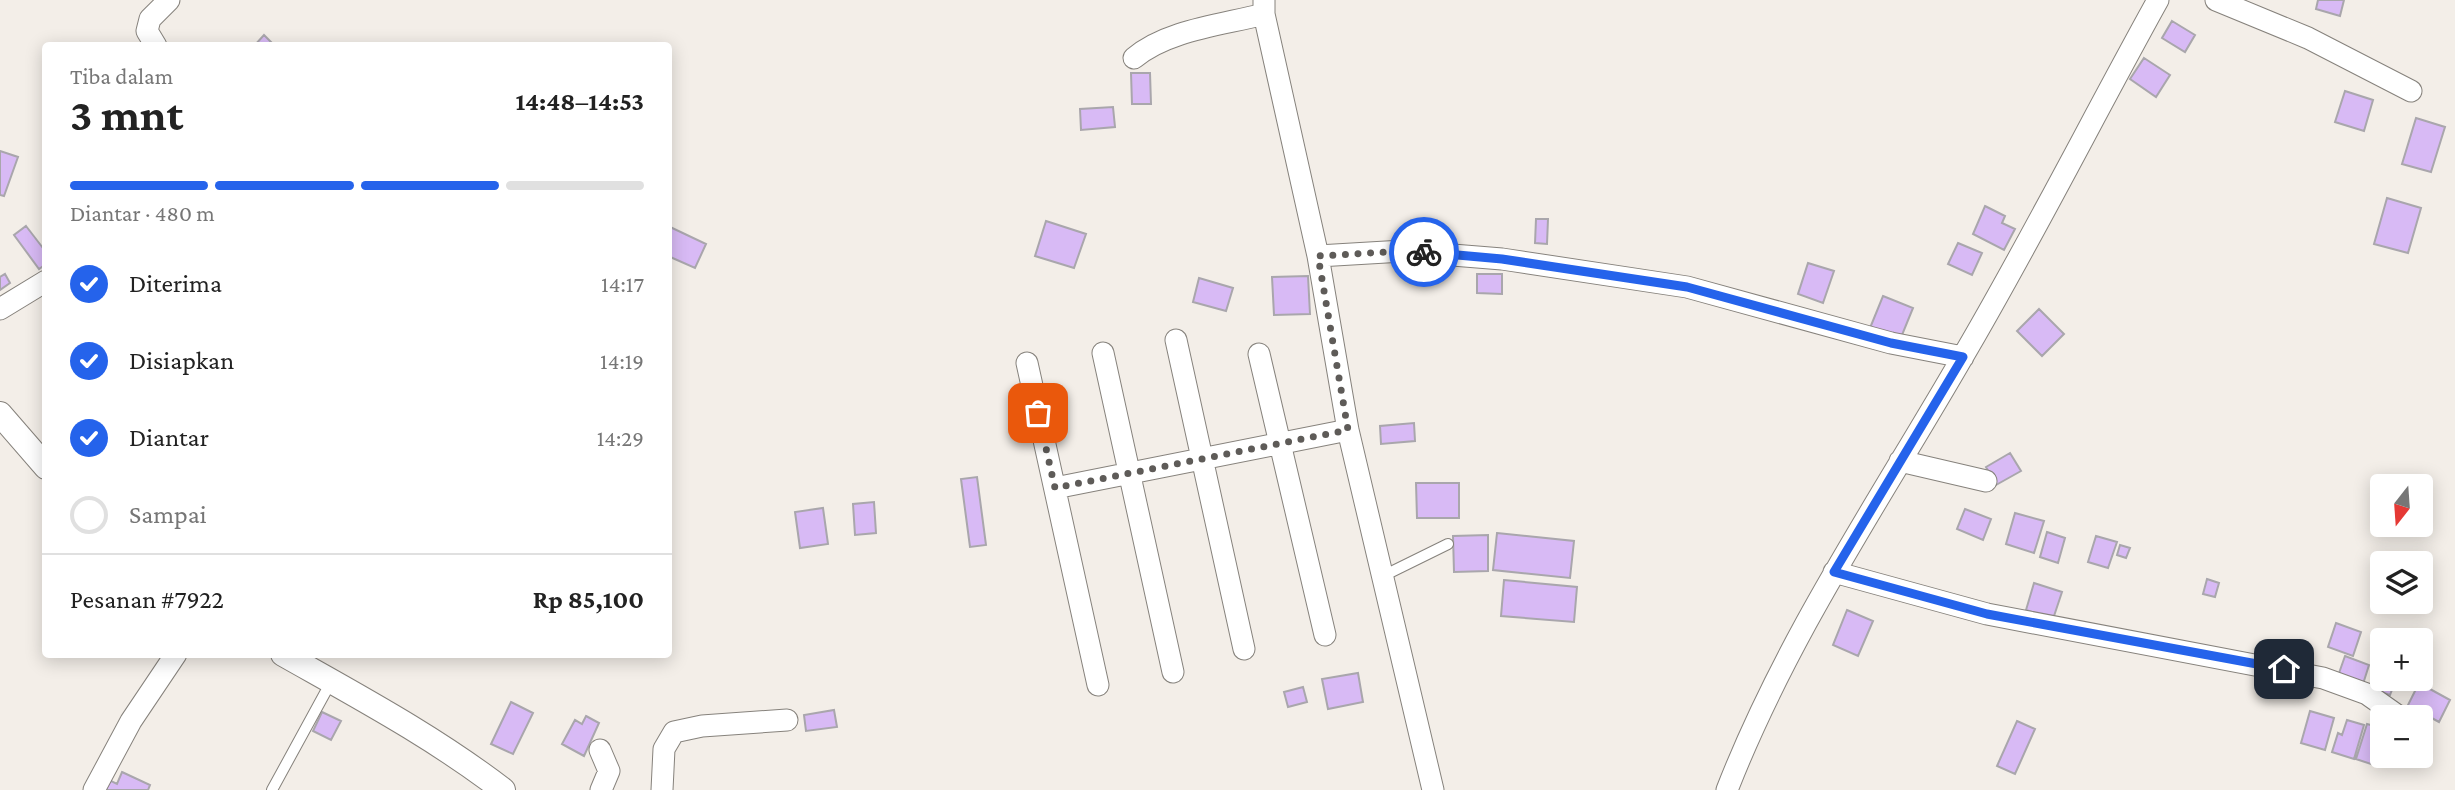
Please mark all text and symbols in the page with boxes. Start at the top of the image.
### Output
text: Tiba dalam [70,63,173,89]
text: 14:48–14:53 [515,87,644,116]
text: 3 mnt [70,89,183,140]
text: Diantar · 480 m [70,200,215,226]
courier [1389,217,1459,287]
icon: bike [1405,233,1443,271]
icon: check [70,265,108,303]
text: Diterima [129,269,222,298]
text: 14:17 [601,271,644,297]
icon: check [70,342,108,380]
text: Disiapkan [129,346,234,375]
text: 14:19 [600,348,644,374]
pin [1008,383,1068,443]
icon: bag [1019,394,1057,432]
icon: check [70,419,108,457]
text: Diantar [129,423,209,452]
text: 14:29 [597,425,644,451]
north arrow [2370,474,2432,537]
map controls [2370,474,2433,768]
text: Sampai [129,500,207,529]
button: layers [2370,551,2433,614]
text: Pesanan #7922 [70,585,224,614]
text: Rp 85,100 [533,585,644,614]
button: + [2370,628,2433,691]
pin [2254,639,2314,699]
icon: home [2265,650,2303,688]
button: − [2370,705,2433,768]

